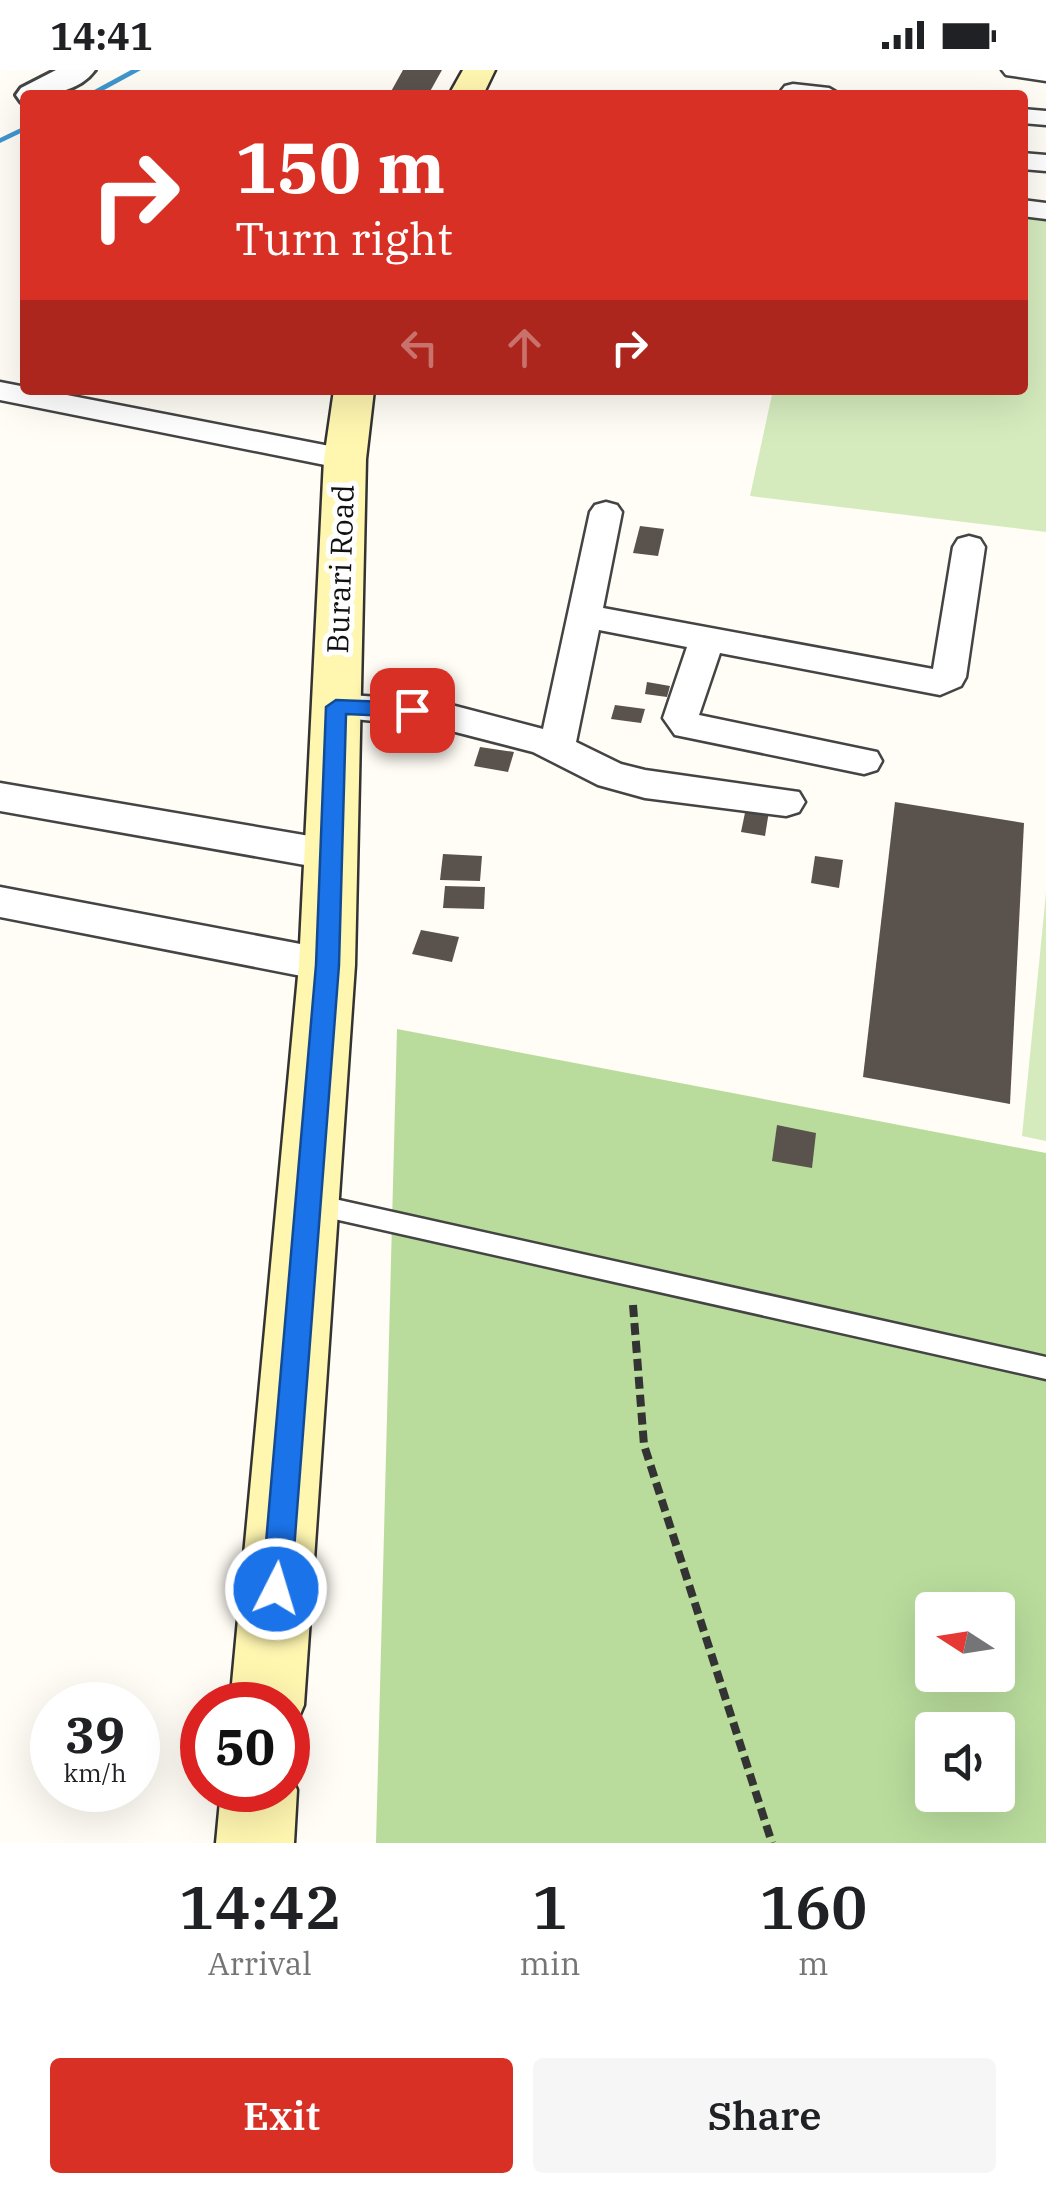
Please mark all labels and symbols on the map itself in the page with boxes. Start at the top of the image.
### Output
street label: Burari Road [317,484,362,654]
pin [370,668,455,753]
position arrow [224,1537,328,1641]
north arrow [915,1592,1015,1692]
speed limit sign: 50 [180,1682,310,1812]

